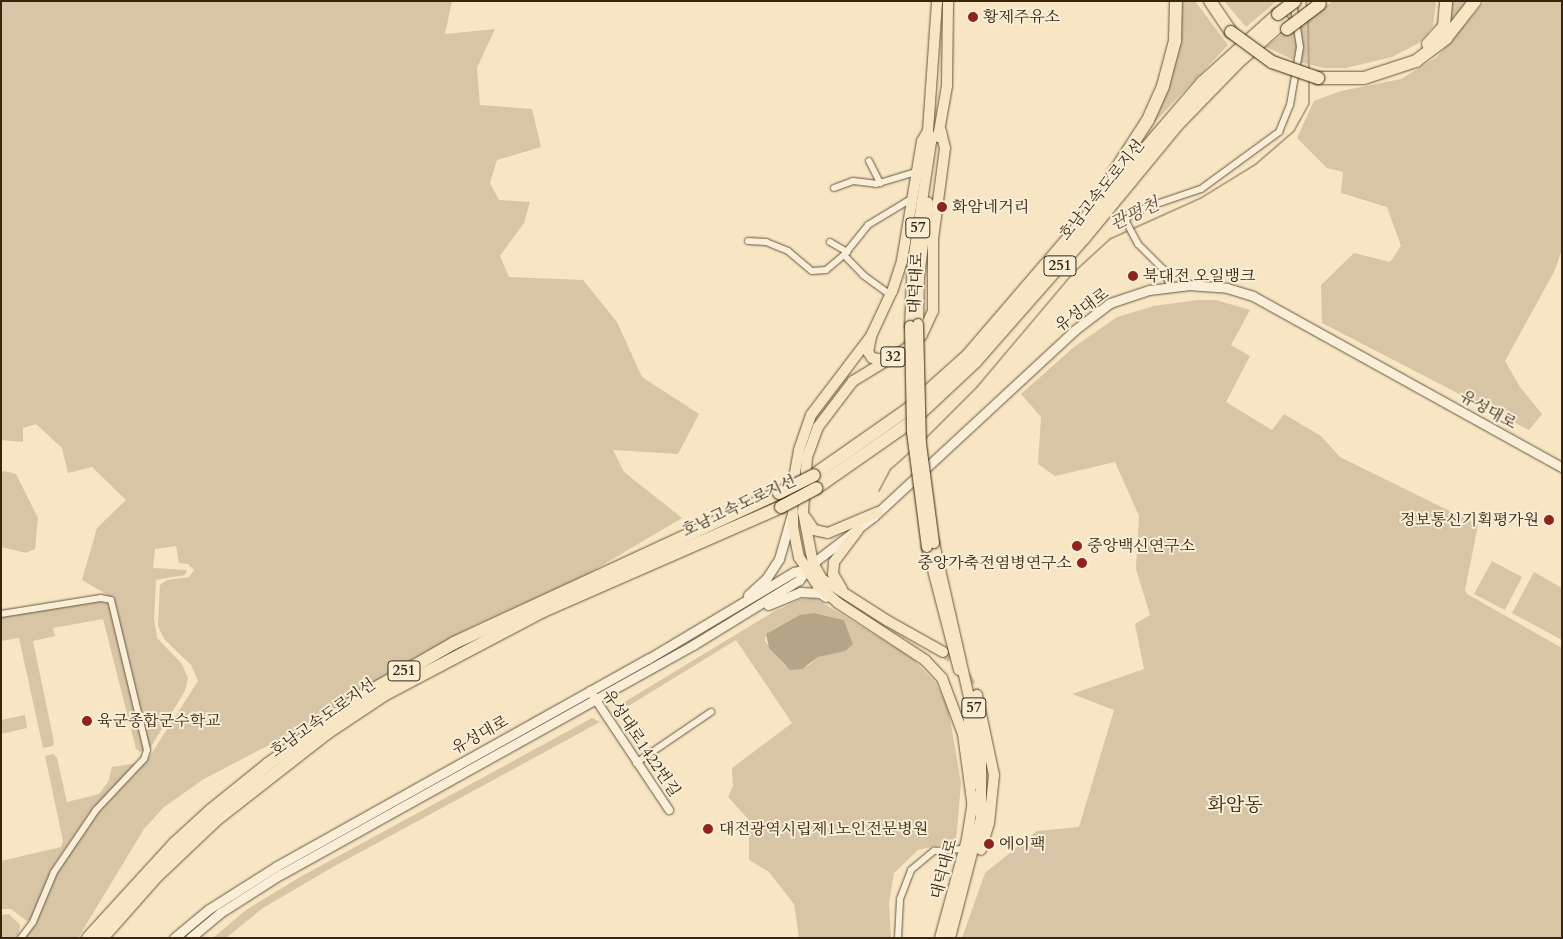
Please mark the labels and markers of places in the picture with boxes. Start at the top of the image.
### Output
place label: 황제주유소 [983,7,1060,27]
marker: 황제주유소 [967,11,979,23]
place label: 화암네거리 [952,197,1029,217]
marker: 화암네거리 [936,201,948,213]
place label: 북대전 오일뱅크 [1143,266,1255,286]
marker: 북대전 오일뱅크 [1127,270,1139,282]
place label: 정보통신기획평가원 [1400,510,1539,530]
marker: 정보통신기획평가원 [1543,514,1555,526]
place label: 중앙백신연구소 [1087,536,1195,556]
marker: 중앙백신연구소 [1071,540,1083,552]
place label: 중앙가축전염병연구소 [917,553,1072,573]
marker: 중앙가축전염병연구소 [1076,557,1088,569]
place label: 육군종합군수학교 [97,711,221,731]
marker: 육군종합군수학교 [81,715,93,727]
place label: 대전광역시립제1노인전문병원 [719,819,928,839]
marker: 대전광역시립제1노인전문병원 [701,822,715,836]
place label: 에이팩 [999,834,1045,854]
marker: 에이팩 [983,838,995,850]

